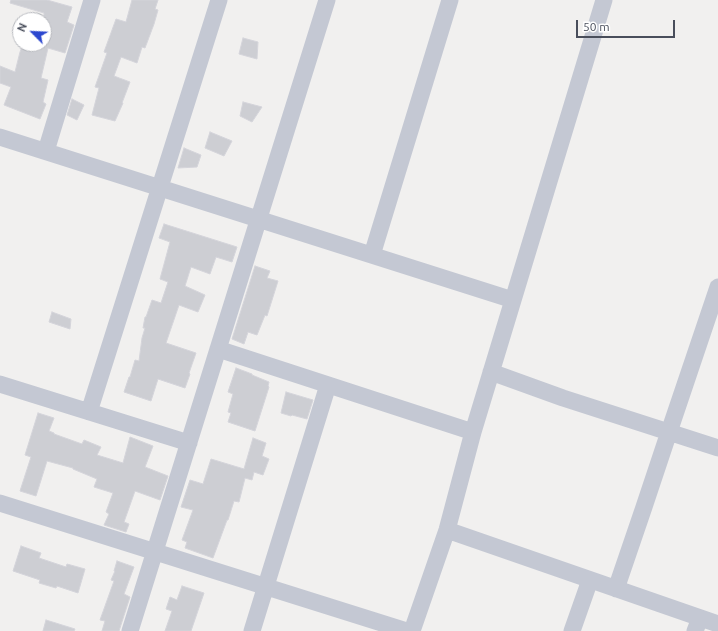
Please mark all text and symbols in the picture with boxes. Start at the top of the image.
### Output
north arrow [12,12,52,52]
scale bar [578,12,677,38]
text: 50 m [583,20,610,33]
text: N [15,21,29,34]

